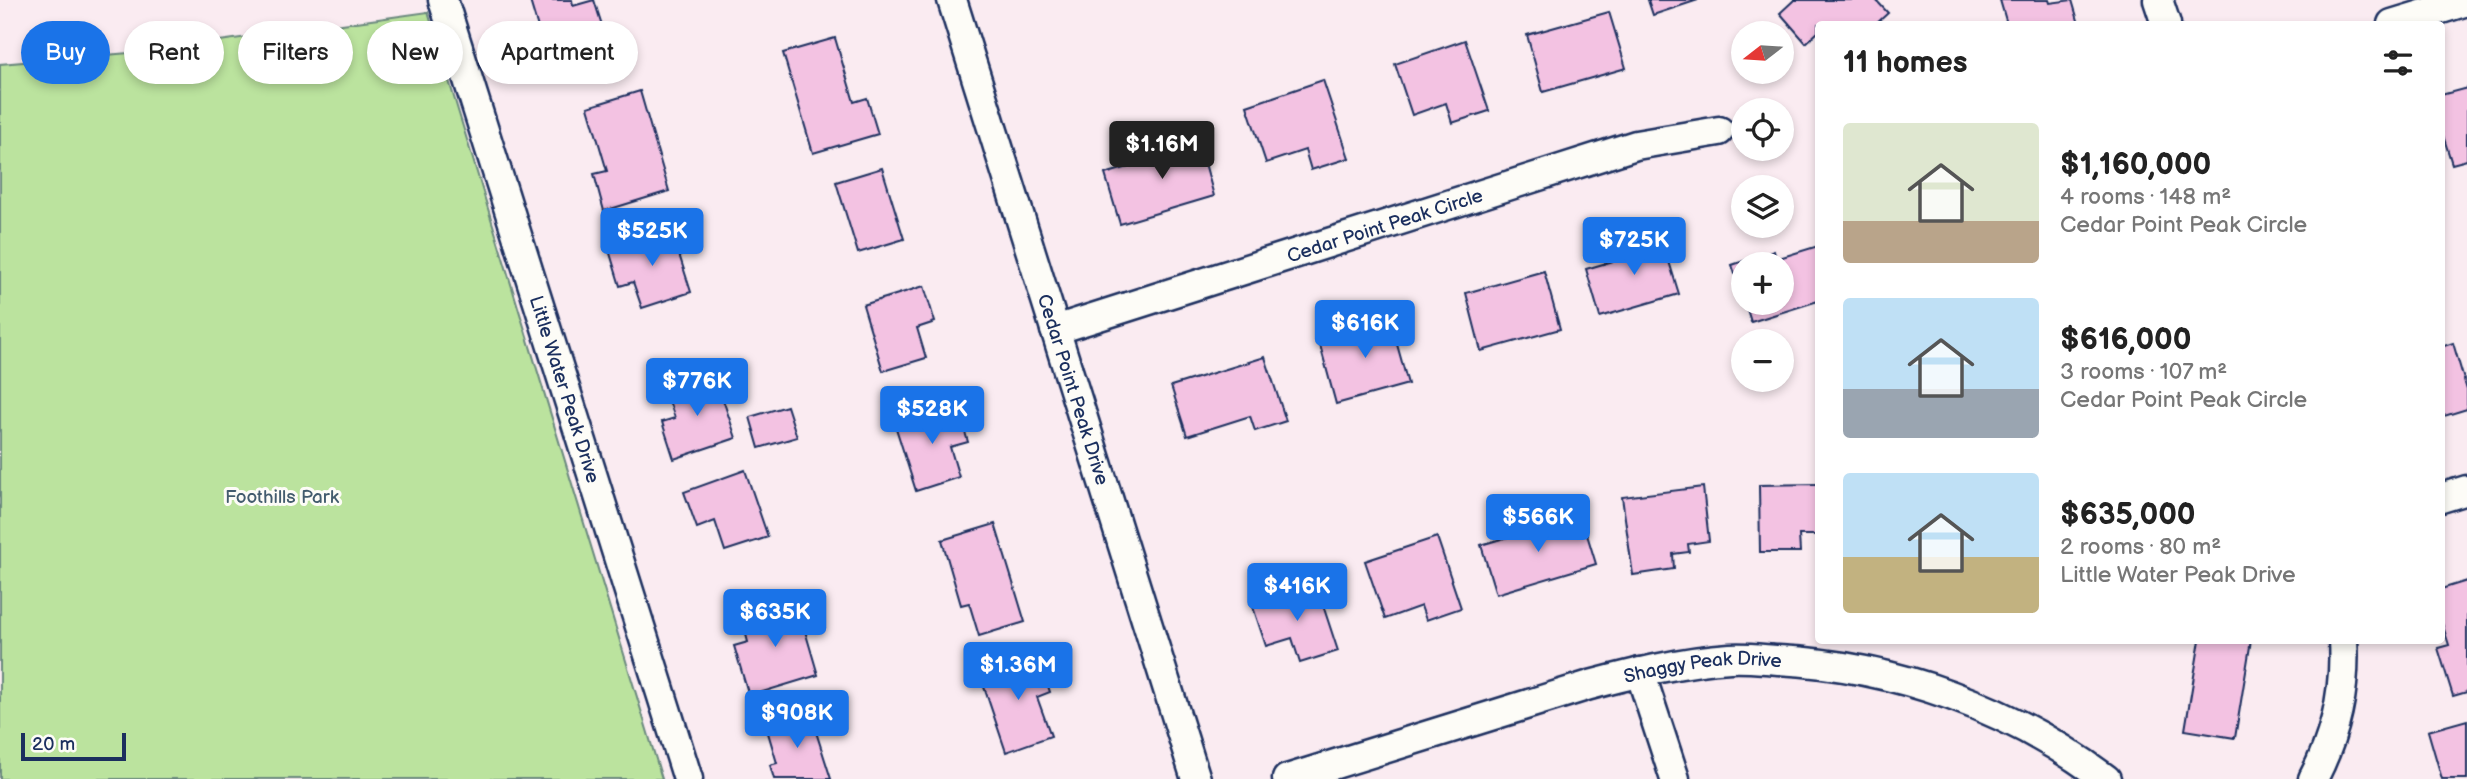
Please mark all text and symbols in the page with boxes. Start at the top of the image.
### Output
chip: Buy [21,21,110,84]
chip: Rent [124,21,224,84]
chip: Filters [238,21,353,84]
chip: New [367,21,463,84]
chip: Apartment [477,21,638,84]
north arrow [1731,21,1794,84]
map controls [1731,21,1794,392]
icon: filters [2379,44,2417,82]
text: 11 homes [1843,45,1967,81]
button: locate [1731,98,1794,161]
pin: $1.16M [1105,122,1219,181]
text: $1.16M [1125,130,1199,158]
text: $1,160,000 [2060,147,2211,183]
icon: home [1899,151,1983,235]
button: layers [1731,175,1794,238]
text: 4 rooms · 148 m² [2060,183,2231,211]
street label: Cedar Point Peak Circle [1284,185,1486,268]
pin: $525K [603,208,701,268]
text: Cedar Point Peak Circle [2060,211,2307,239]
text: $525K [616,217,688,245]
pin: $725K [1585,218,1683,277]
text: $725K [1599,226,1669,254]
button: + [1731,252,1794,315]
street label: Cedar Point Peak Drive [1032,291,1113,488]
street label: Little Water Peak Drive [524,293,604,486]
pin: $616K [1316,300,1414,360]
text: $616K [1331,309,1399,337]
text: $616,000 [2060,322,2192,358]
icon: home [1899,326,1983,410]
button: − [1731,329,1794,392]
pin: $776K [648,358,746,418]
text: 3 rooms · 107 m² [2060,358,2227,386]
text: $776K [662,367,732,395]
pin: $528K [883,386,981,446]
text: Cedar Point Peak Circle [2060,386,2307,414]
text: $528K [896,395,968,423]
park label: Foothills Park [225,486,340,509]
pin: $566K [1489,494,1587,554]
text: $635,000 [2060,497,2196,533]
icon: home [1899,501,1983,585]
text: $566K [1502,503,1574,531]
text: 2 rooms · 80 m² [2060,533,2221,561]
text: Little Water Peak Drive [2060,561,2296,589]
pin: $416K [1248,564,1346,623]
text: $416K [1263,572,1331,600]
pin: $635K [726,590,824,649]
text: $635K [739,598,811,626]
pin: $1.36M [961,642,1075,702]
street label: Shaggy Peak Drive [1621,648,1782,689]
text: $1.36M [979,651,1057,679]
pin: $908K [748,690,846,750]
text: $908K [761,699,833,727]
scale bar [21,730,126,762]
text: 20 m [32,733,75,756]

